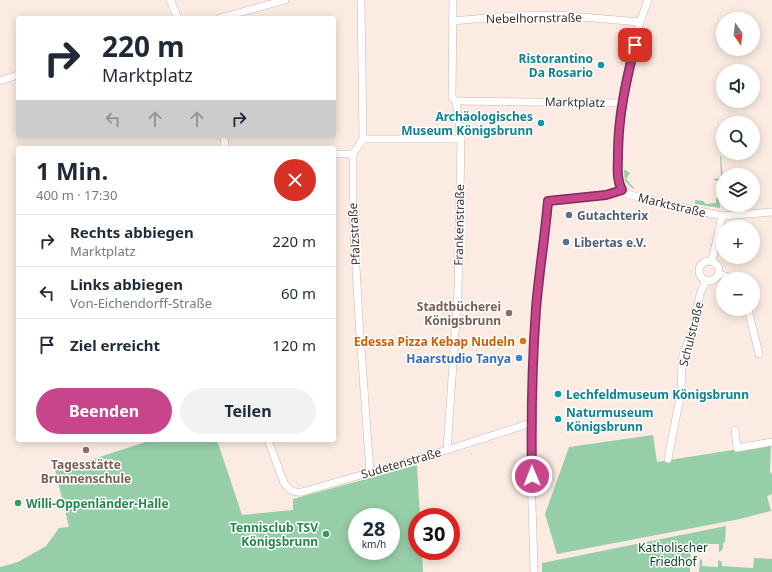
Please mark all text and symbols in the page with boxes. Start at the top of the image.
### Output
street label: Nebelhornstraße [486,9,582,27]
north arrow [716,12,760,56]
map controls [716,12,760,316]
text: 220 m [102,27,185,65]
pin [618,28,652,62]
icon: right [36,32,88,84]
icon: arrive [624,34,646,56]
place label: Ristorantino Da Rosario [519,50,593,81]
marker: Ristorantino Da Rosario [596,60,606,70]
text: Marktplatz [102,63,193,87]
button: sound [716,64,760,108]
street label: Marktplatz [545,93,606,111]
icon: left [102,108,124,130]
icon: ahead [144,108,166,130]
icon: ahead [186,108,208,130]
icon: right [228,108,250,130]
place label: Archäologisches Museum Königsbrunn [401,108,533,139]
button: search [716,116,760,160]
marker: Archäologisches Museum Königsbrunn [536,118,546,128]
text: 1 Min. [36,154,108,187]
button: close [274,159,316,201]
button: layers [716,168,760,212]
street label: Frankenstraße [450,184,468,266]
text: 400 m · 17:30 [36,186,117,204]
street label: Marktstraße [636,189,708,221]
street label: Pfalzstraße [344,202,364,266]
place label: Gutachterix [577,207,648,224]
marker: Gutachterix [564,210,574,220]
button: + [716,220,760,264]
text: Rechts abbiegen [70,222,194,242]
icon: right [36,230,58,252]
text: 220 m [272,231,316,251]
place label: Libertas e.V. [574,234,646,251]
marker: Libertas e.V. [561,237,571,247]
text: Marktplatz [70,242,136,260]
button: − [716,272,760,316]
text: Links abbiegen [70,274,183,294]
icon: left [36,282,58,304]
text: 60 m [281,283,316,303]
text: Von-Eichendorff-Straße [70,294,212,312]
place label: Stadtbücherei Königsbrunn [417,298,501,329]
street label: Schulstraße [675,300,707,368]
marker: Stadtbücherei Königsbrunn [504,308,514,318]
place label: Edessa Pizza Kebap Nudeln [354,333,515,350]
icon: arrive [36,334,58,356]
text: Ziel erreicht [70,335,160,355]
text: 120 m [272,335,316,355]
marker: Edessa Pizza Kebap Nudeln [518,336,528,346]
place label: Haarstudio Tanya [406,350,511,367]
marker: Haarstudio Tanya [514,353,524,363]
place label: Lechfeldmuseum Königsbrunn [566,386,749,403]
button: Beenden [36,388,172,434]
button: Teilen [180,388,316,434]
marker: Lechfeldmuseum Königsbrunn [553,389,563,399]
place label: Naturmuseum Königsbrunn [566,404,654,435]
marker: Naturmuseum Königsbrunn [553,414,563,424]
street label: Sudetenstraße [359,443,443,483]
marker: Tagesstätte Brunnenschule [81,445,91,455]
position arrow [511,455,553,497]
place label: Tagesstätte Brunnenschule [41,456,131,487]
place label: Willi-Oppenländer-Halle [26,495,169,512]
marker: Willi-Oppenländer-Halle [13,498,23,508]
speed limit sign: 30 [408,508,460,560]
text: 28 [363,515,385,542]
place label: Tennisclub TSV Königsbrunn [230,519,318,550]
marker: Tennisclub TSV Königsbrunn [321,529,331,539]
text: km/h [362,537,386,551]
park label: Katholischer Friedhof [638,539,708,570]

